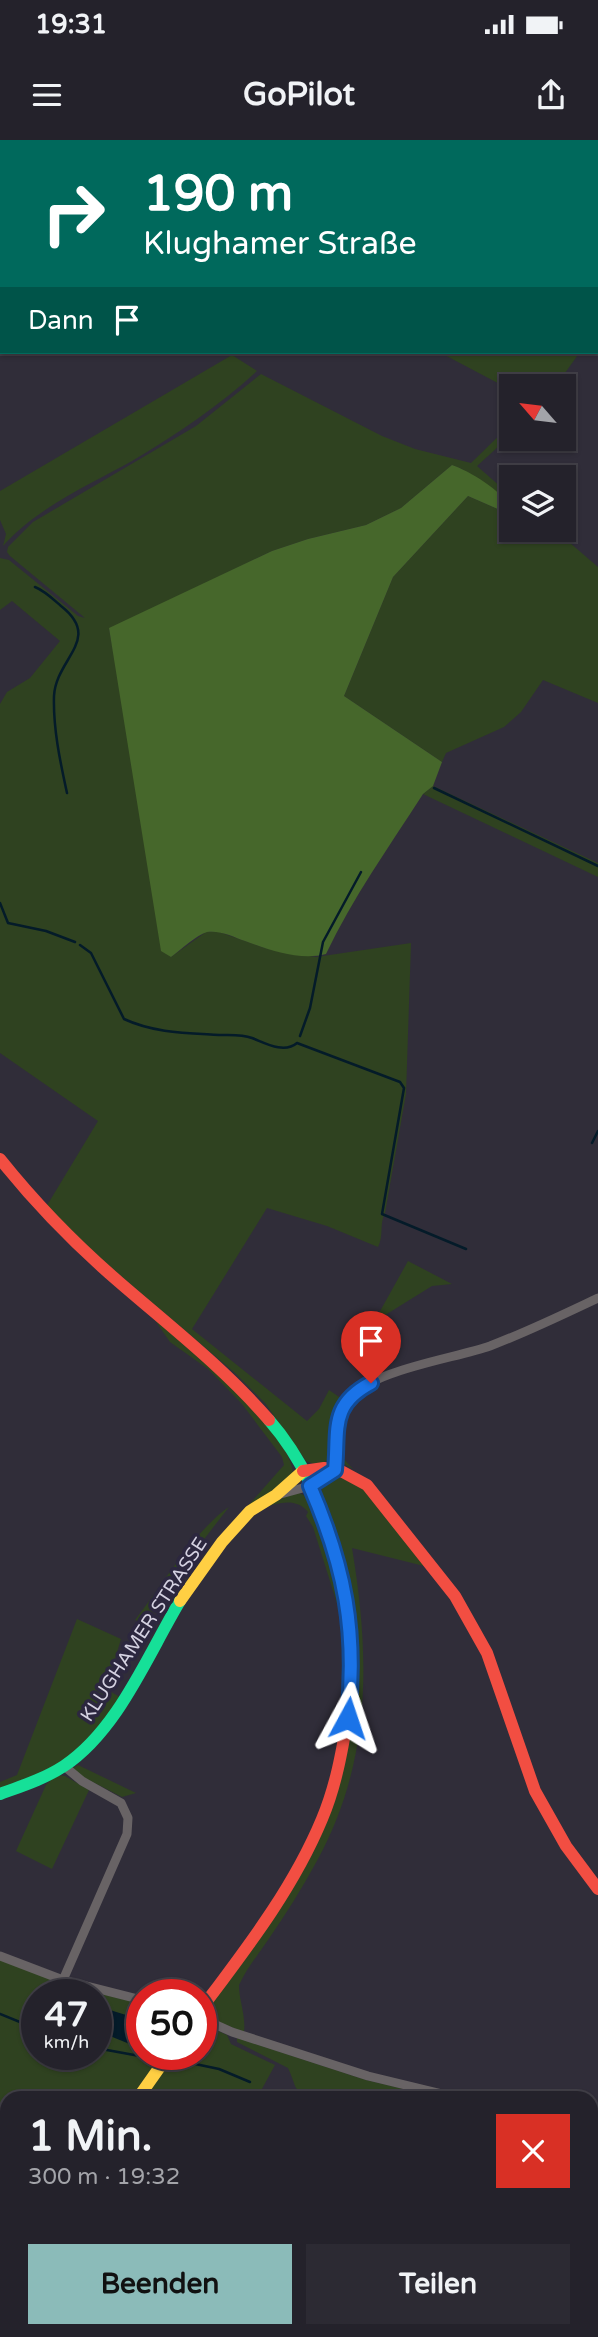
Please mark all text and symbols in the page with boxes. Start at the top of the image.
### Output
text: 19:31 [35,9,107,40]
icon: menu [28,76,66,114]
text: GoPilot [243,76,355,114]
icon: share [532,76,570,114]
text: 190 m [143,165,293,224]
icon: right [28,168,119,259]
text: Klughamer Straße [143,225,417,263]
icon: arrive [108,301,146,339]
text: Dann [28,305,94,336]
north arrow [499,374,576,452]
map controls [499,374,576,542]
button: layers [499,465,576,542]
pin [341,1311,401,1383]
icon: arrive [352,1322,390,1360]
street label: KLUGHAMER STRASSE [76,1533,212,1726]
position arrow [311,1681,385,1755]
speed limit sign: 50 [126,1979,217,2070]
text: 47 [45,1994,88,2036]
text: km/h [44,2031,89,2053]
text: 1 Min. [28,2111,152,2162]
button: close [496,2114,570,2188]
text: 300 m · 19:32 [28,2163,180,2191]
button: Beenden [28,2244,292,2324]
button: Teilen [306,2244,570,2324]

